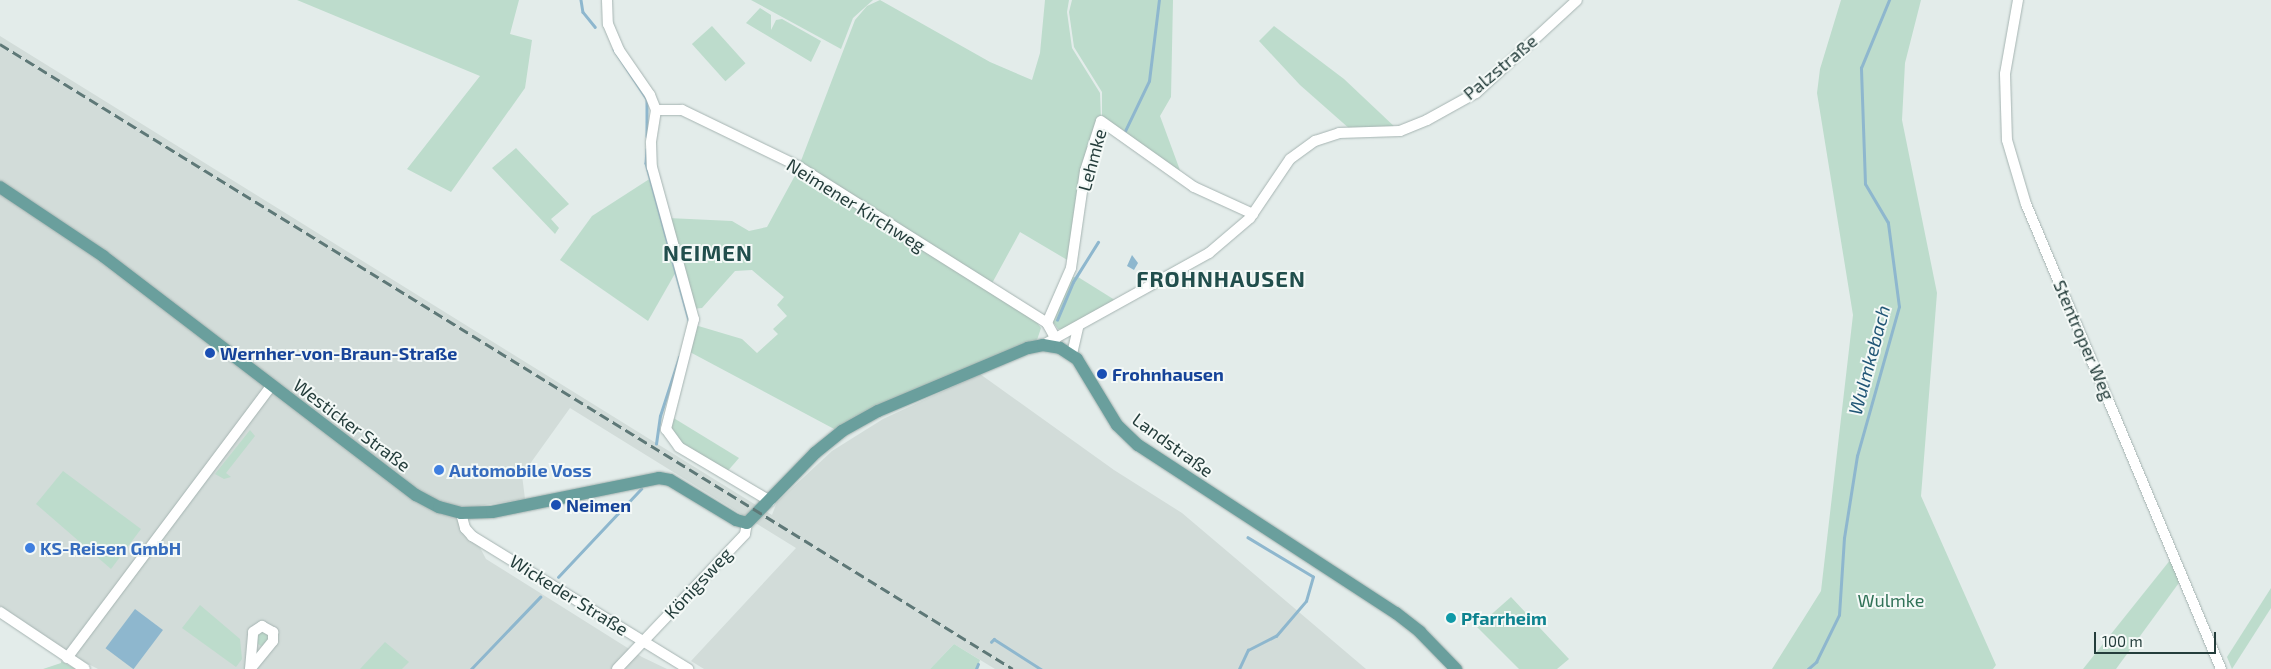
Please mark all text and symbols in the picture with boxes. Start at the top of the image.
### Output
street label: Palzstraße [1459,30,1541,104]
street label: Lehmke [1073,126,1111,194]
street label: Neimener Kirchweg [783,154,929,256]
district label: NEIMEN [662,240,754,266]
district label: FROHNHAUSEN [1135,266,1307,292]
street label: Stentroper Weg [2049,276,2119,404]
water label: Wulmkebach [1843,303,1895,417]
place label: Wernher-von-Braun-Straße [220,342,457,364]
marker: Wernher-von-Braun-Straße [204,347,216,359]
place label: Frohnhausen [1112,363,1224,385]
marker: Frohnhausen [1096,368,1108,380]
street label: Westicker Straße [289,374,415,476]
street label: Landstraße [1128,408,1218,482]
place label: Automobile Voss [449,459,592,481]
marker: Automobile Voss [433,464,445,476]
place label: Neimen [566,494,631,516]
marker: Neimen [550,499,562,511]
place label: KS-Reisen GmbH [40,537,181,559]
marker: KS-Reisen GmbH [24,542,36,554]
street label: Königsweg [660,543,736,623]
street label: Wickeder Straße [506,550,632,640]
park label: Wulmke [1858,589,1924,611]
place label: Pfarrheim [1461,607,1547,629]
marker: Pfarrheim [1445,612,1457,624]
scale bar [2096,622,2218,654]
text: 100 m [2102,632,2143,650]

